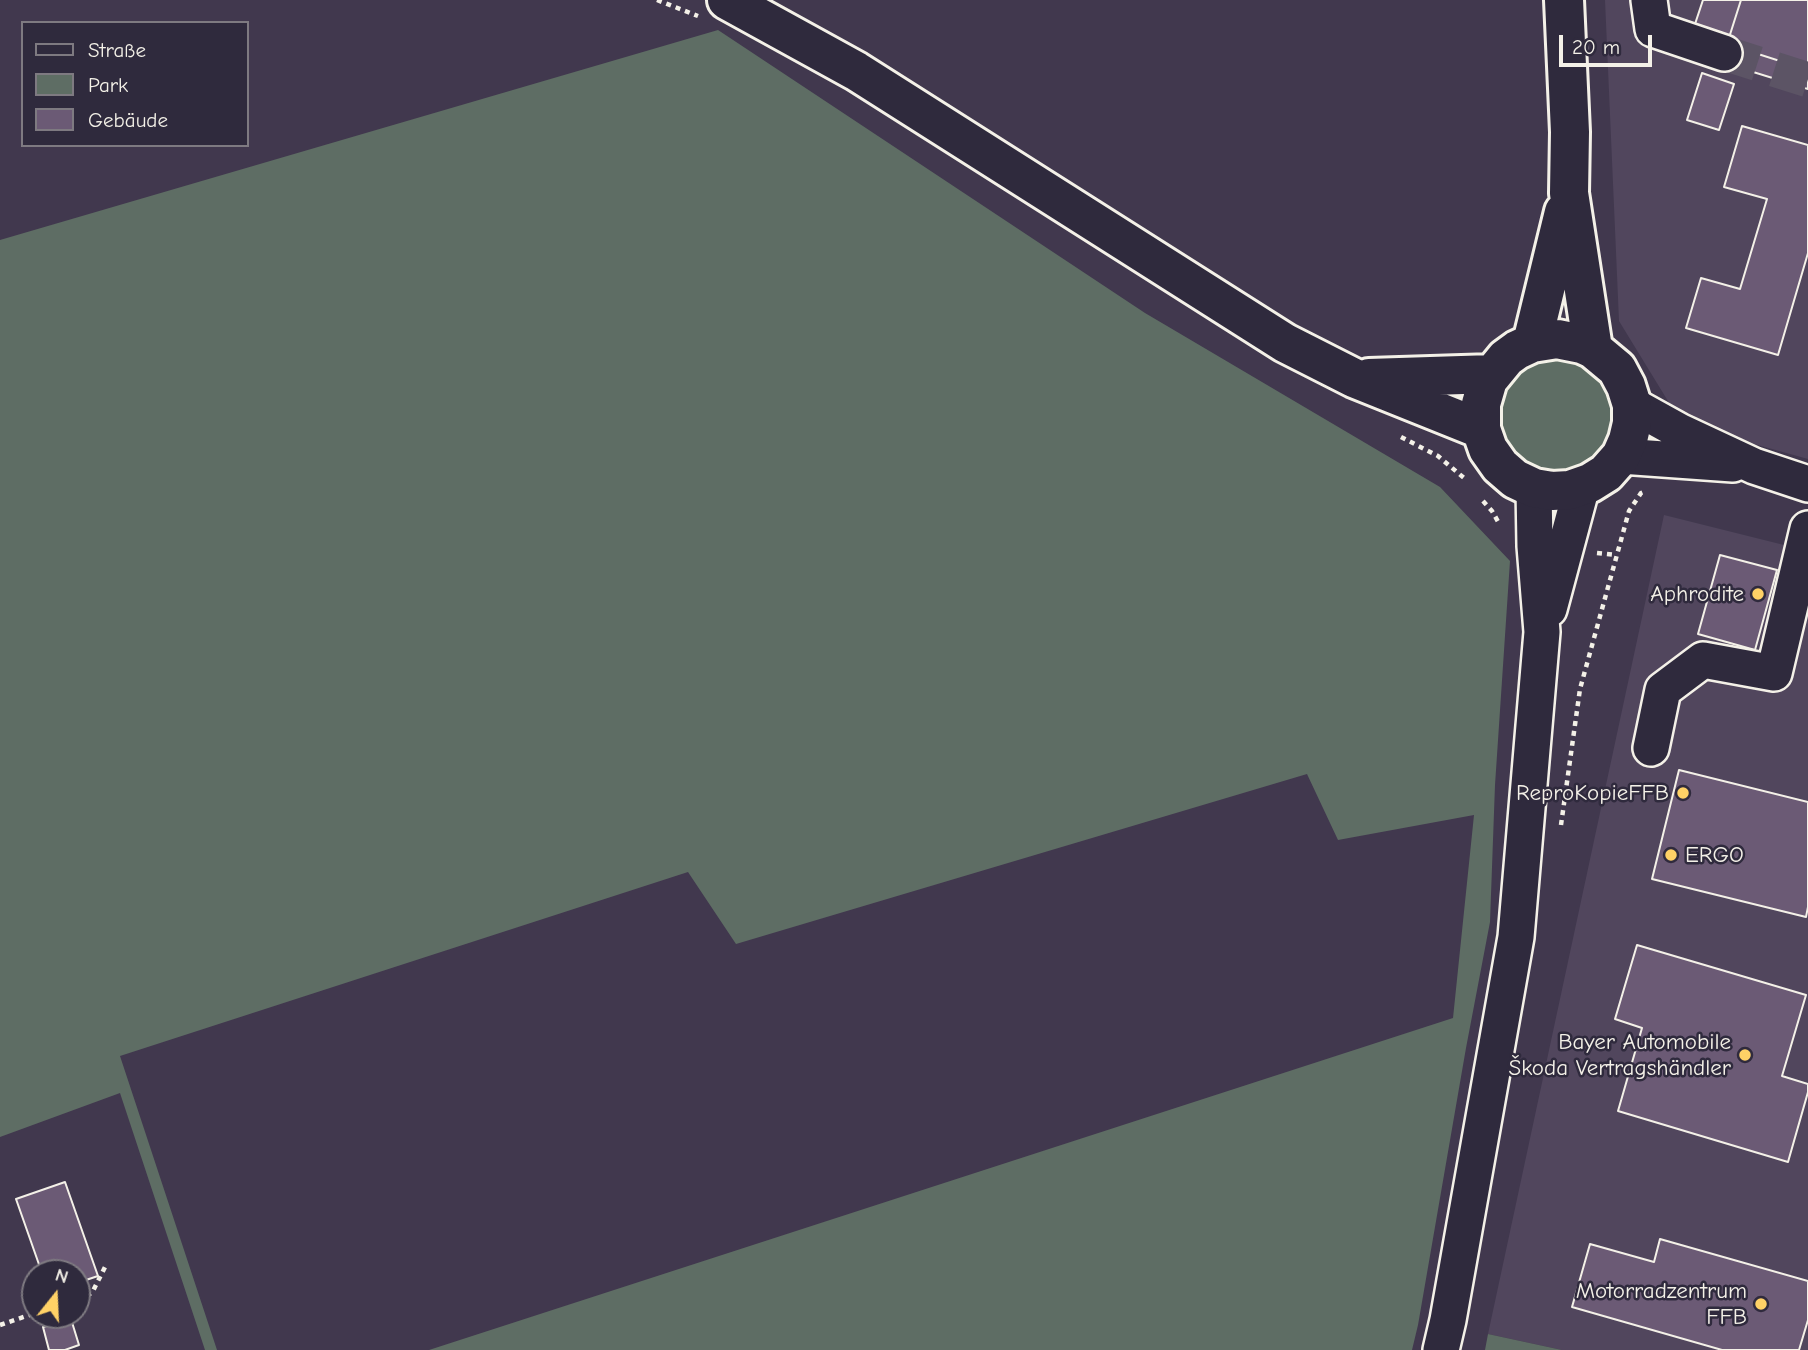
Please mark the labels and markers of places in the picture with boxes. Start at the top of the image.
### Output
place label: Aphrodite [1650,580,1744,608]
marker: Aphrodite [1750,586,1766,602]
place label: ReproKopieFFB [1516,779,1669,807]
marker: ReproKopieFFB [1675,785,1691,801]
place label: ERGO [1685,841,1744,869]
marker: ERGO [1663,847,1679,863]
place label: Bayer Automobile Škoda Vertragshändler [1508,1028,1731,1082]
marker: Bayer Automobile Škoda Vertragshändler [1737,1047,1753,1063]
place label: Motorradzentrum FFB [1576,1277,1747,1331]
marker: Motorradzentrum FFB [1753,1296,1769,1312]

